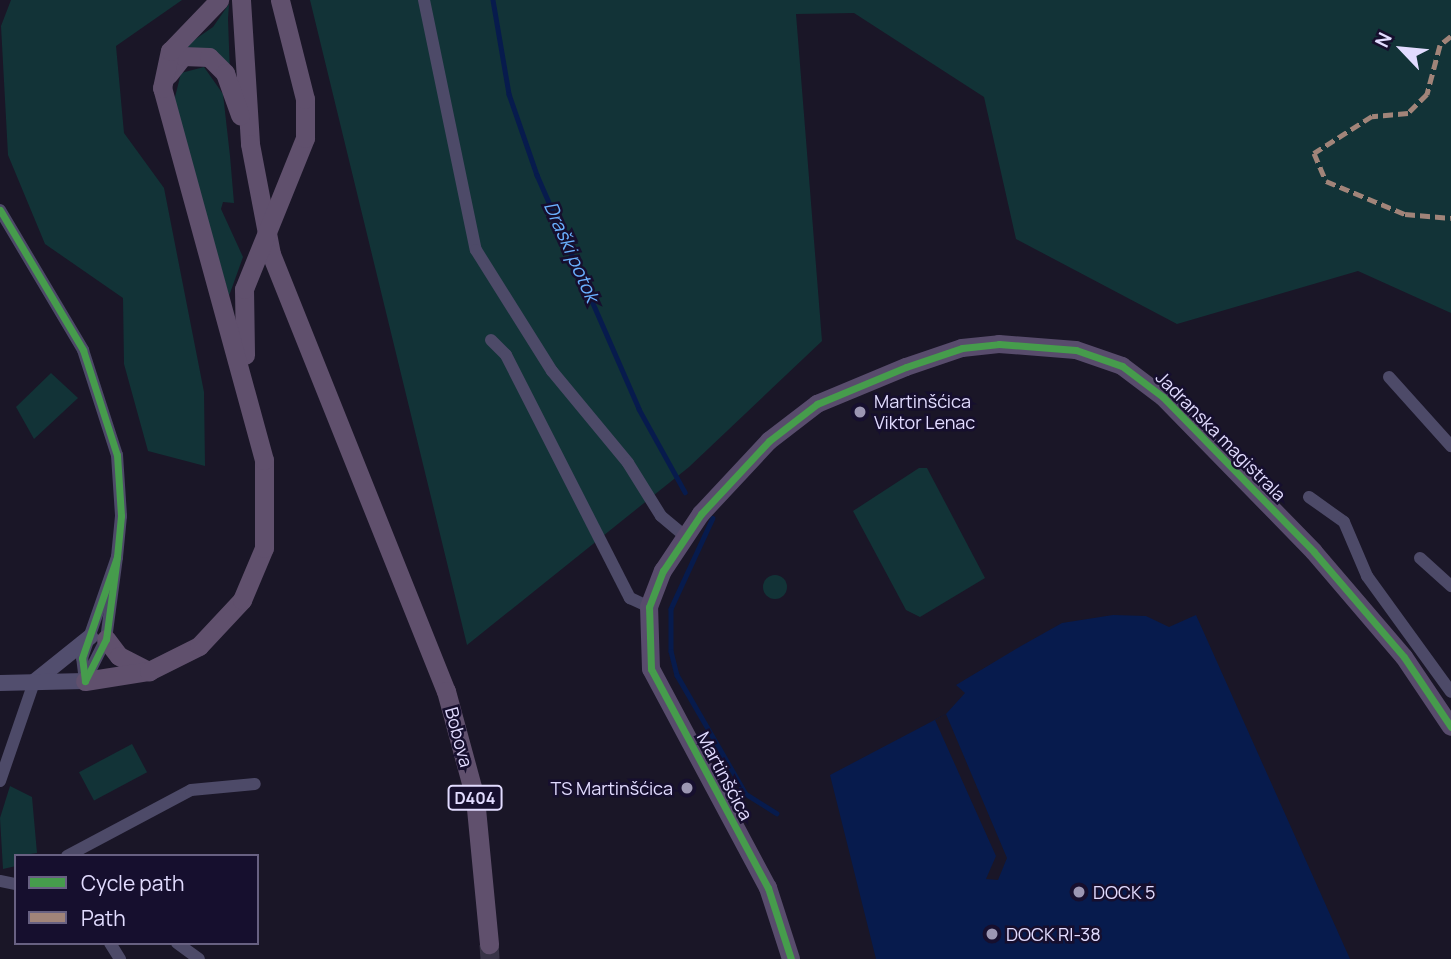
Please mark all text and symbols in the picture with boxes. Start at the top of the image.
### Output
north arrow [1367,14,1437,84]
text: N [1368,28,1398,52]
water label: Draški potok [539,198,603,306]
street label: Jadranska magistrala [1152,367,1290,505]
place label: Martinšćica Viktor Lenac [874,391,975,434]
marker: Martinšćica Viktor Lenac [852,404,868,420]
street label: Bobova [441,705,477,769]
street label: Martinšćica [693,728,757,824]
place label: TS Martinšćica [551,777,673,799]
marker: TS Martinšćica [679,780,695,796]
road number: D404 [447,786,503,810]
legend [14,854,259,945]
text: Cycle path [81,869,184,897]
place label: DOCK 5 [1093,881,1156,903]
marker: DOCK 5 [1071,884,1087,900]
text: Path [81,904,126,932]
place label: DOCK RI-38 [1006,923,1101,945]
marker: DOCK RI-38 [984,926,1000,942]

